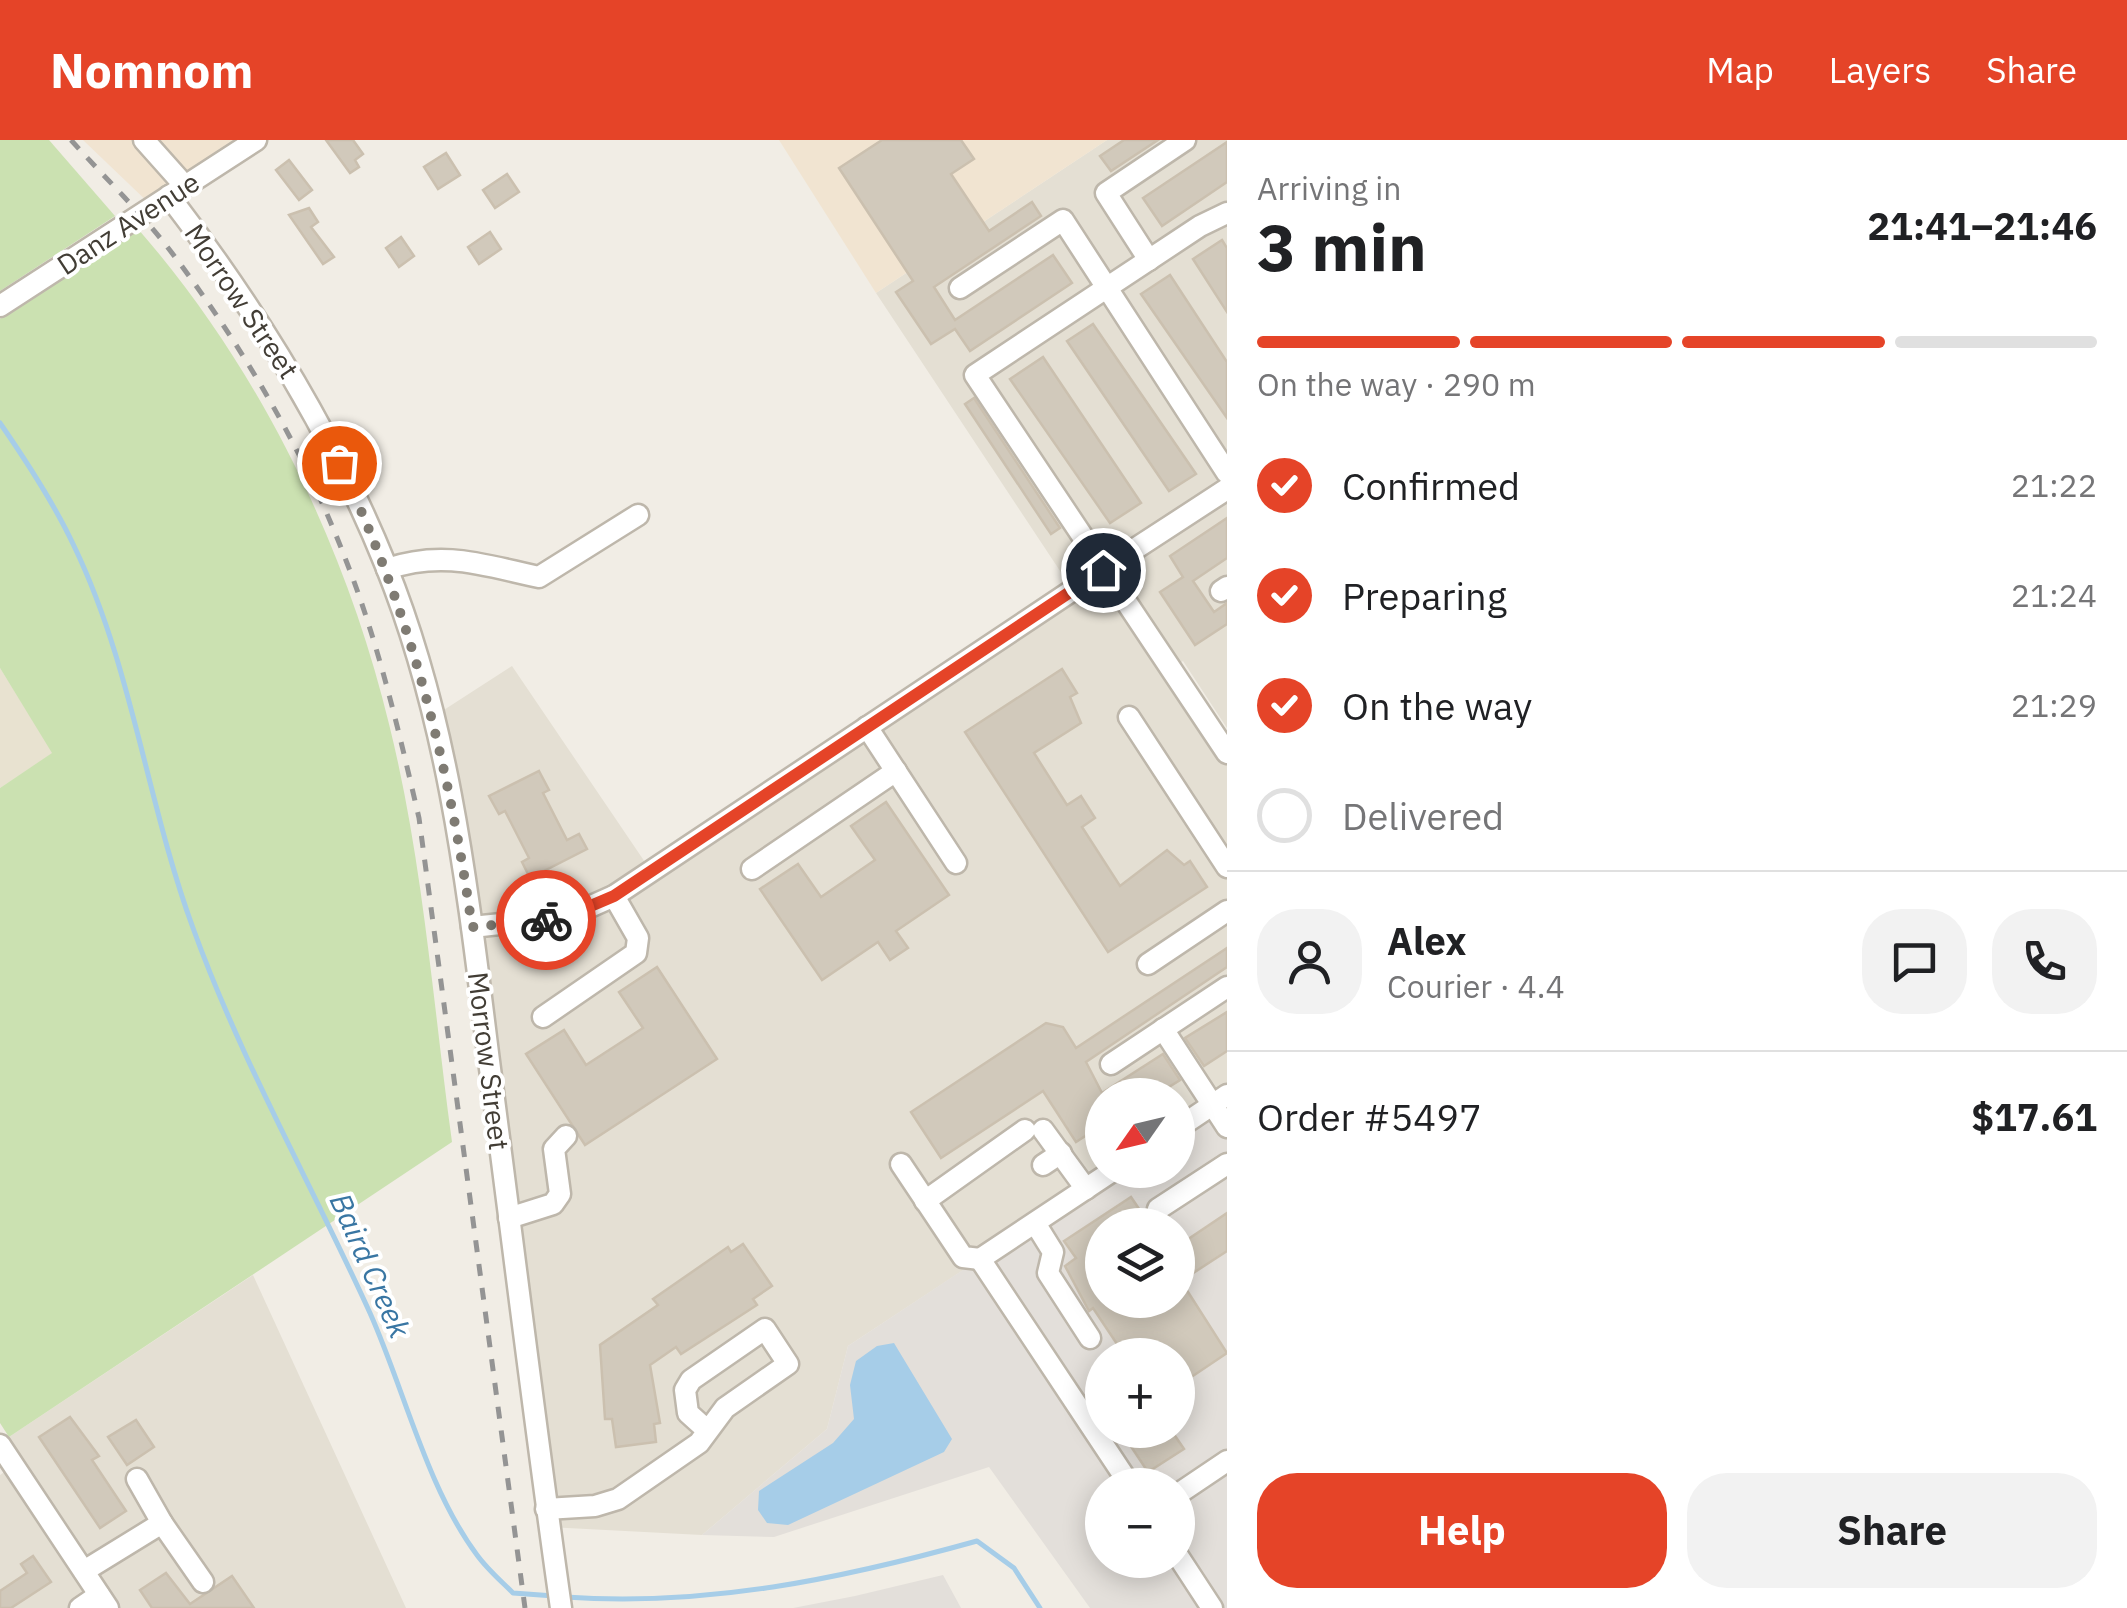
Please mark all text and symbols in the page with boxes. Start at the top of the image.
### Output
text: Nomnom [50,39,253,101]
text: Map [1706,47,1774,93]
text: Layers [1829,47,1931,93]
text: Share [1986,47,2077,93]
street label: Danz Avenue [50,163,206,283]
text: Arriving in [1257,167,1402,209]
text: 21:41–21:46 [1867,201,2097,250]
text: 3 min [1257,204,1427,289]
street label: Morrow Street [177,216,307,386]
text: On the way · 290 m [1257,363,1536,405]
pin [297,421,382,506]
icon: bag [312,436,367,491]
icon: check [1257,458,1312,513]
text: Confirmed [1342,461,1520,510]
text: 21:22 [2011,464,2097,506]
pin [1061,528,1146,613]
icon: home [1076,543,1131,598]
icon: check [1257,568,1312,623]
text: Preparing [1342,571,1507,620]
text: 21:24 [2011,574,2097,616]
icon: check [1257,678,1312,733]
text: On the way [1342,681,1532,730]
text: 21:29 [2011,684,2097,726]
text: Delivered [1342,791,1504,840]
courier [496,870,596,970]
icon: bike [519,893,574,948]
button: person [1257,909,1362,1014]
button: chat [1862,909,1967,1014]
button: phone [1992,909,2097,1014]
text: Alex [1387,916,1467,965]
text: Courier · 4.4 [1387,965,1565,1007]
street label: Morrow Street [460,970,518,1152]
north arrow [1085,1078,1195,1188]
map controls [1085,1078,1195,1578]
text: Order #5497 [1257,1092,1482,1141]
text: $17.61 [1971,1092,2097,1141]
water label: Baird Creek [322,1187,420,1344]
button: layers [1085,1208,1195,1318]
button: + [1085,1338,1195,1448]
button: − [1085,1468,1195,1578]
button: Help [1257,1473,1667,1588]
button: Share [1687,1473,2097,1588]

